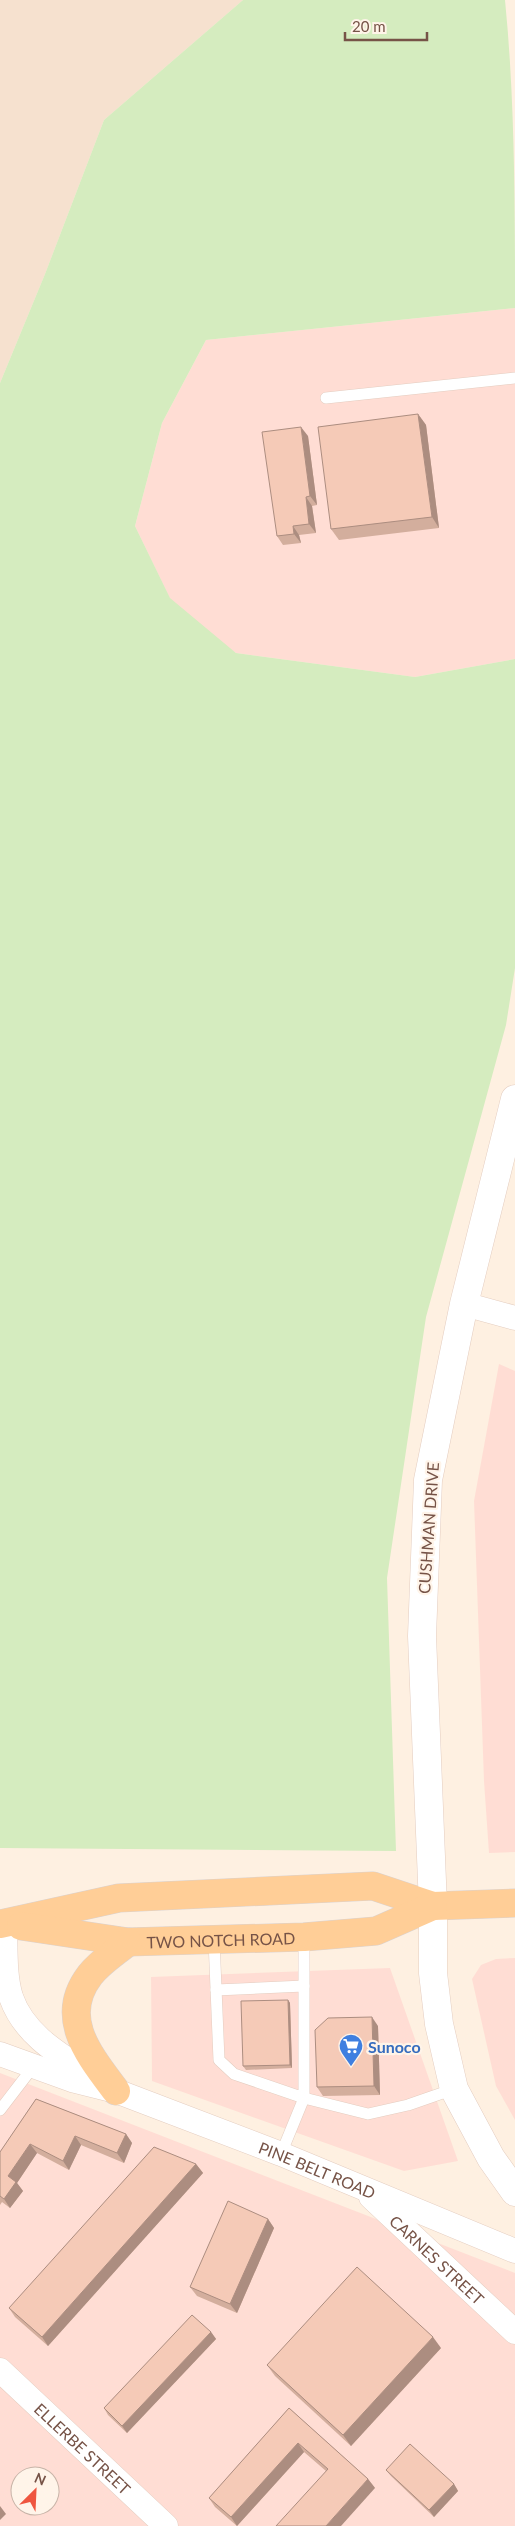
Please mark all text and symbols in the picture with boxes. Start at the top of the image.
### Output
scale bar [345,10,428,42]
text: 20 m [352,17,386,35]
street label: CUSHMAN DRIVE [414,1461,442,1595]
street label: TWO NOTCH ROAD [146,1928,295,1951]
supermarket icon: Sunoco [338,2033,364,2067]
place label: Sunoco [368,2037,421,2056]
street label: PINE BELT ROAD [256,2137,379,2202]
street label: CARNES STREET [386,2211,489,2308]
street label: ELLERBE STREET [31,2398,135,2498]
north arrow [10,2466,60,2516]
text: N [32,2469,49,2489]

